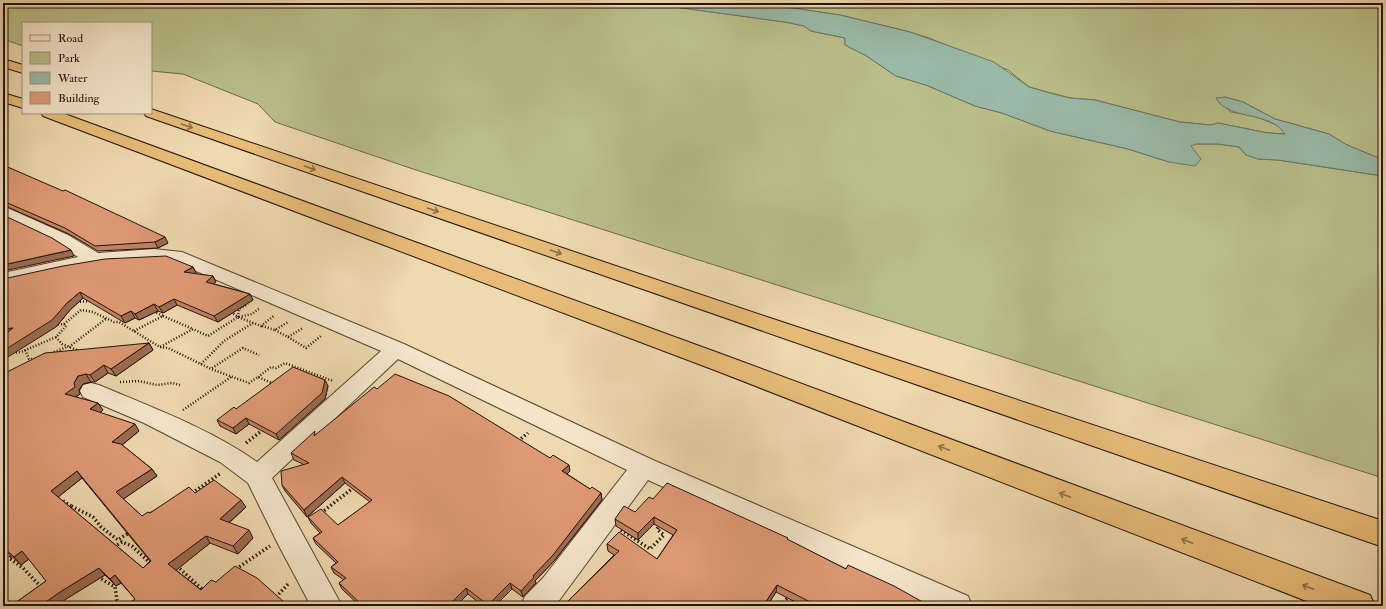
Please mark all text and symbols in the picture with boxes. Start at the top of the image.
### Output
legend [22,22,152,114]
text: Road [58,31,83,46]
text: Park [58,51,80,66]
text: Water [57,71,88,86]
text: Building [58,91,101,106]
one-way arrow [181,122,193,130]
one-way arrow [304,165,317,172]
one-way arrow [427,207,440,214]
one-way arrow [550,249,562,257]
one-way arrow [938,444,950,452]
one-way arrow [1060,490,1072,498]
one-way arrow [1181,536,1193,544]
one-way arrow [1303,583,1315,591]

